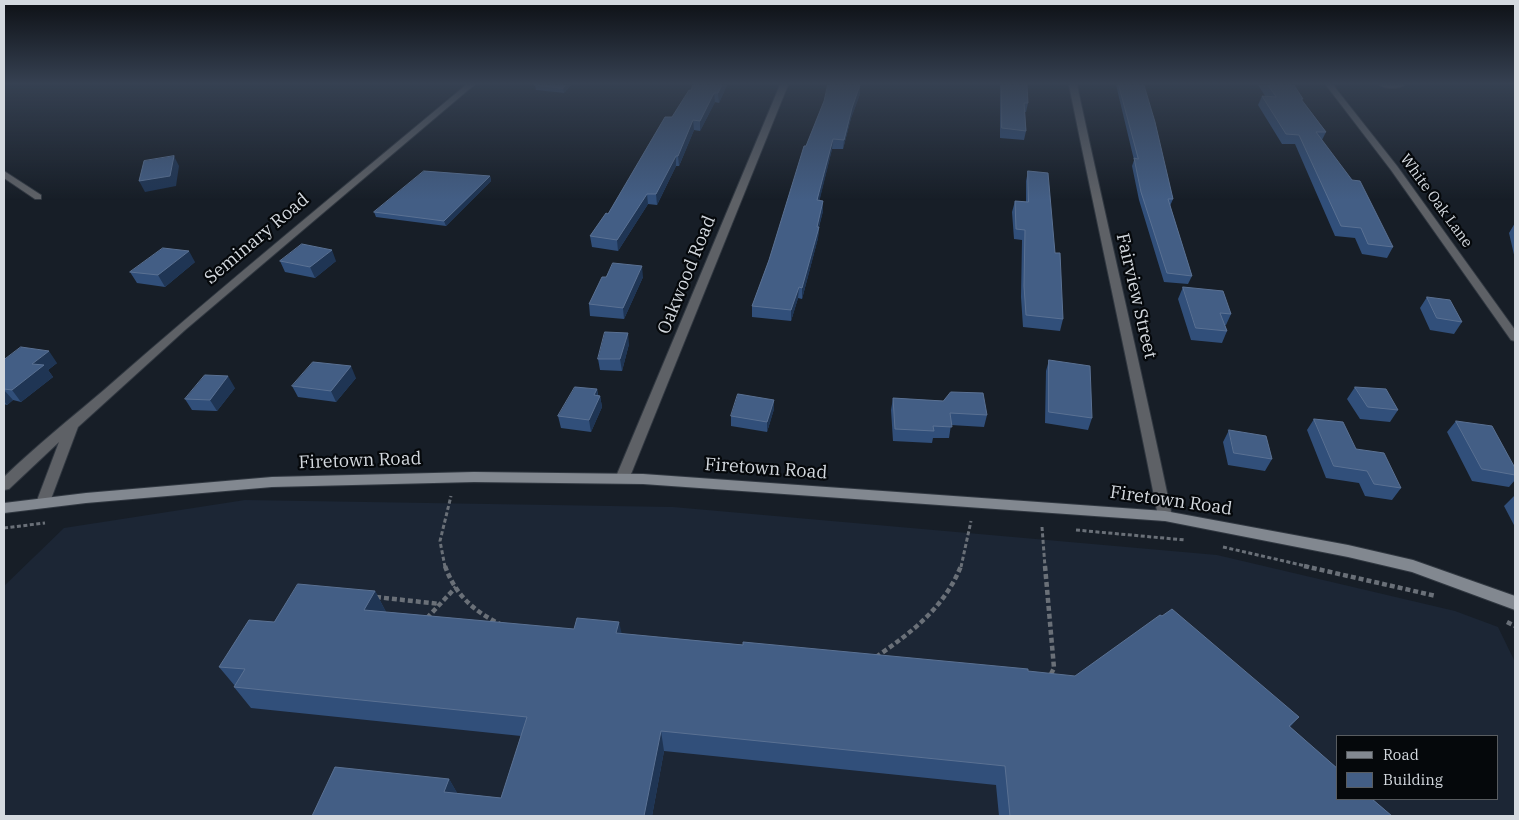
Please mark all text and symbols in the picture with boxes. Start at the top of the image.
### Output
street label: White Oak Lane [1396,151,1476,251]
street label: Seminary Road [200,189,314,289]
street label: Oakwood Road [653,213,721,337]
street label: Fairview Street [1111,231,1161,361]
street label: Firetown Road [298,448,422,474]
street label: Firetown Road [704,454,828,484]
street label: Firetown Road [1109,482,1233,520]
legend [1336,735,1499,800]
text: Road [1383,745,1419,764]
text: Building [1383,770,1443,789]

